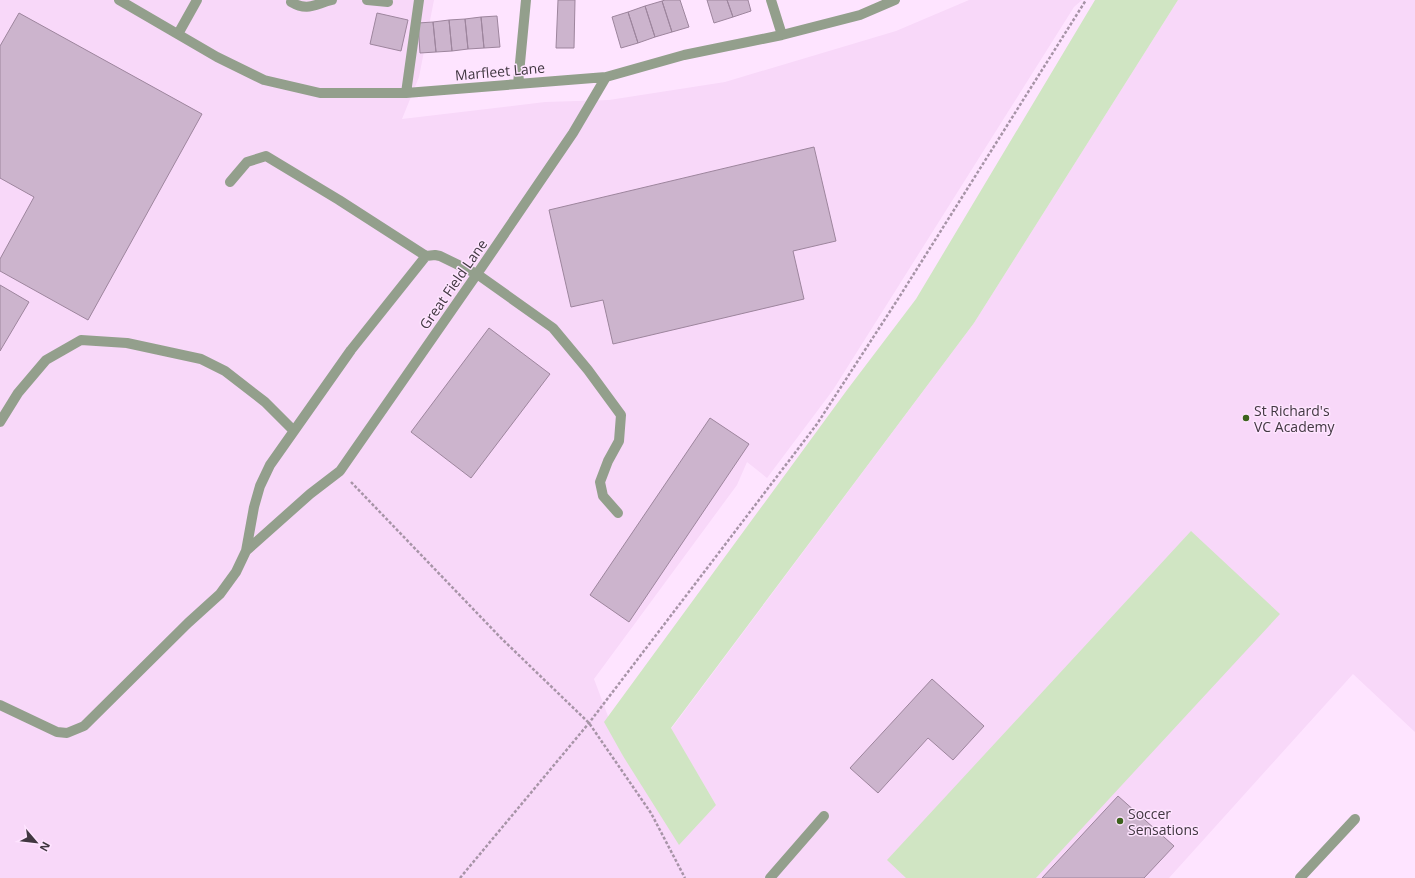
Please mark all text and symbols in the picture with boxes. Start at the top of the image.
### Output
street label: Marfleet Lane [454,58,546,84]
street label: Great Field Lane [415,235,491,333]
place label: St Richard's VC Academy [1254,401,1336,436]
marker: St Richard's VC Academy [1241,413,1251,423]
place label: Soccer Sensations [1128,804,1199,839]
marker: Soccer Sensations [1115,816,1125,826]
north arrow [16,822,56,862]
text: N [37,839,54,854]

